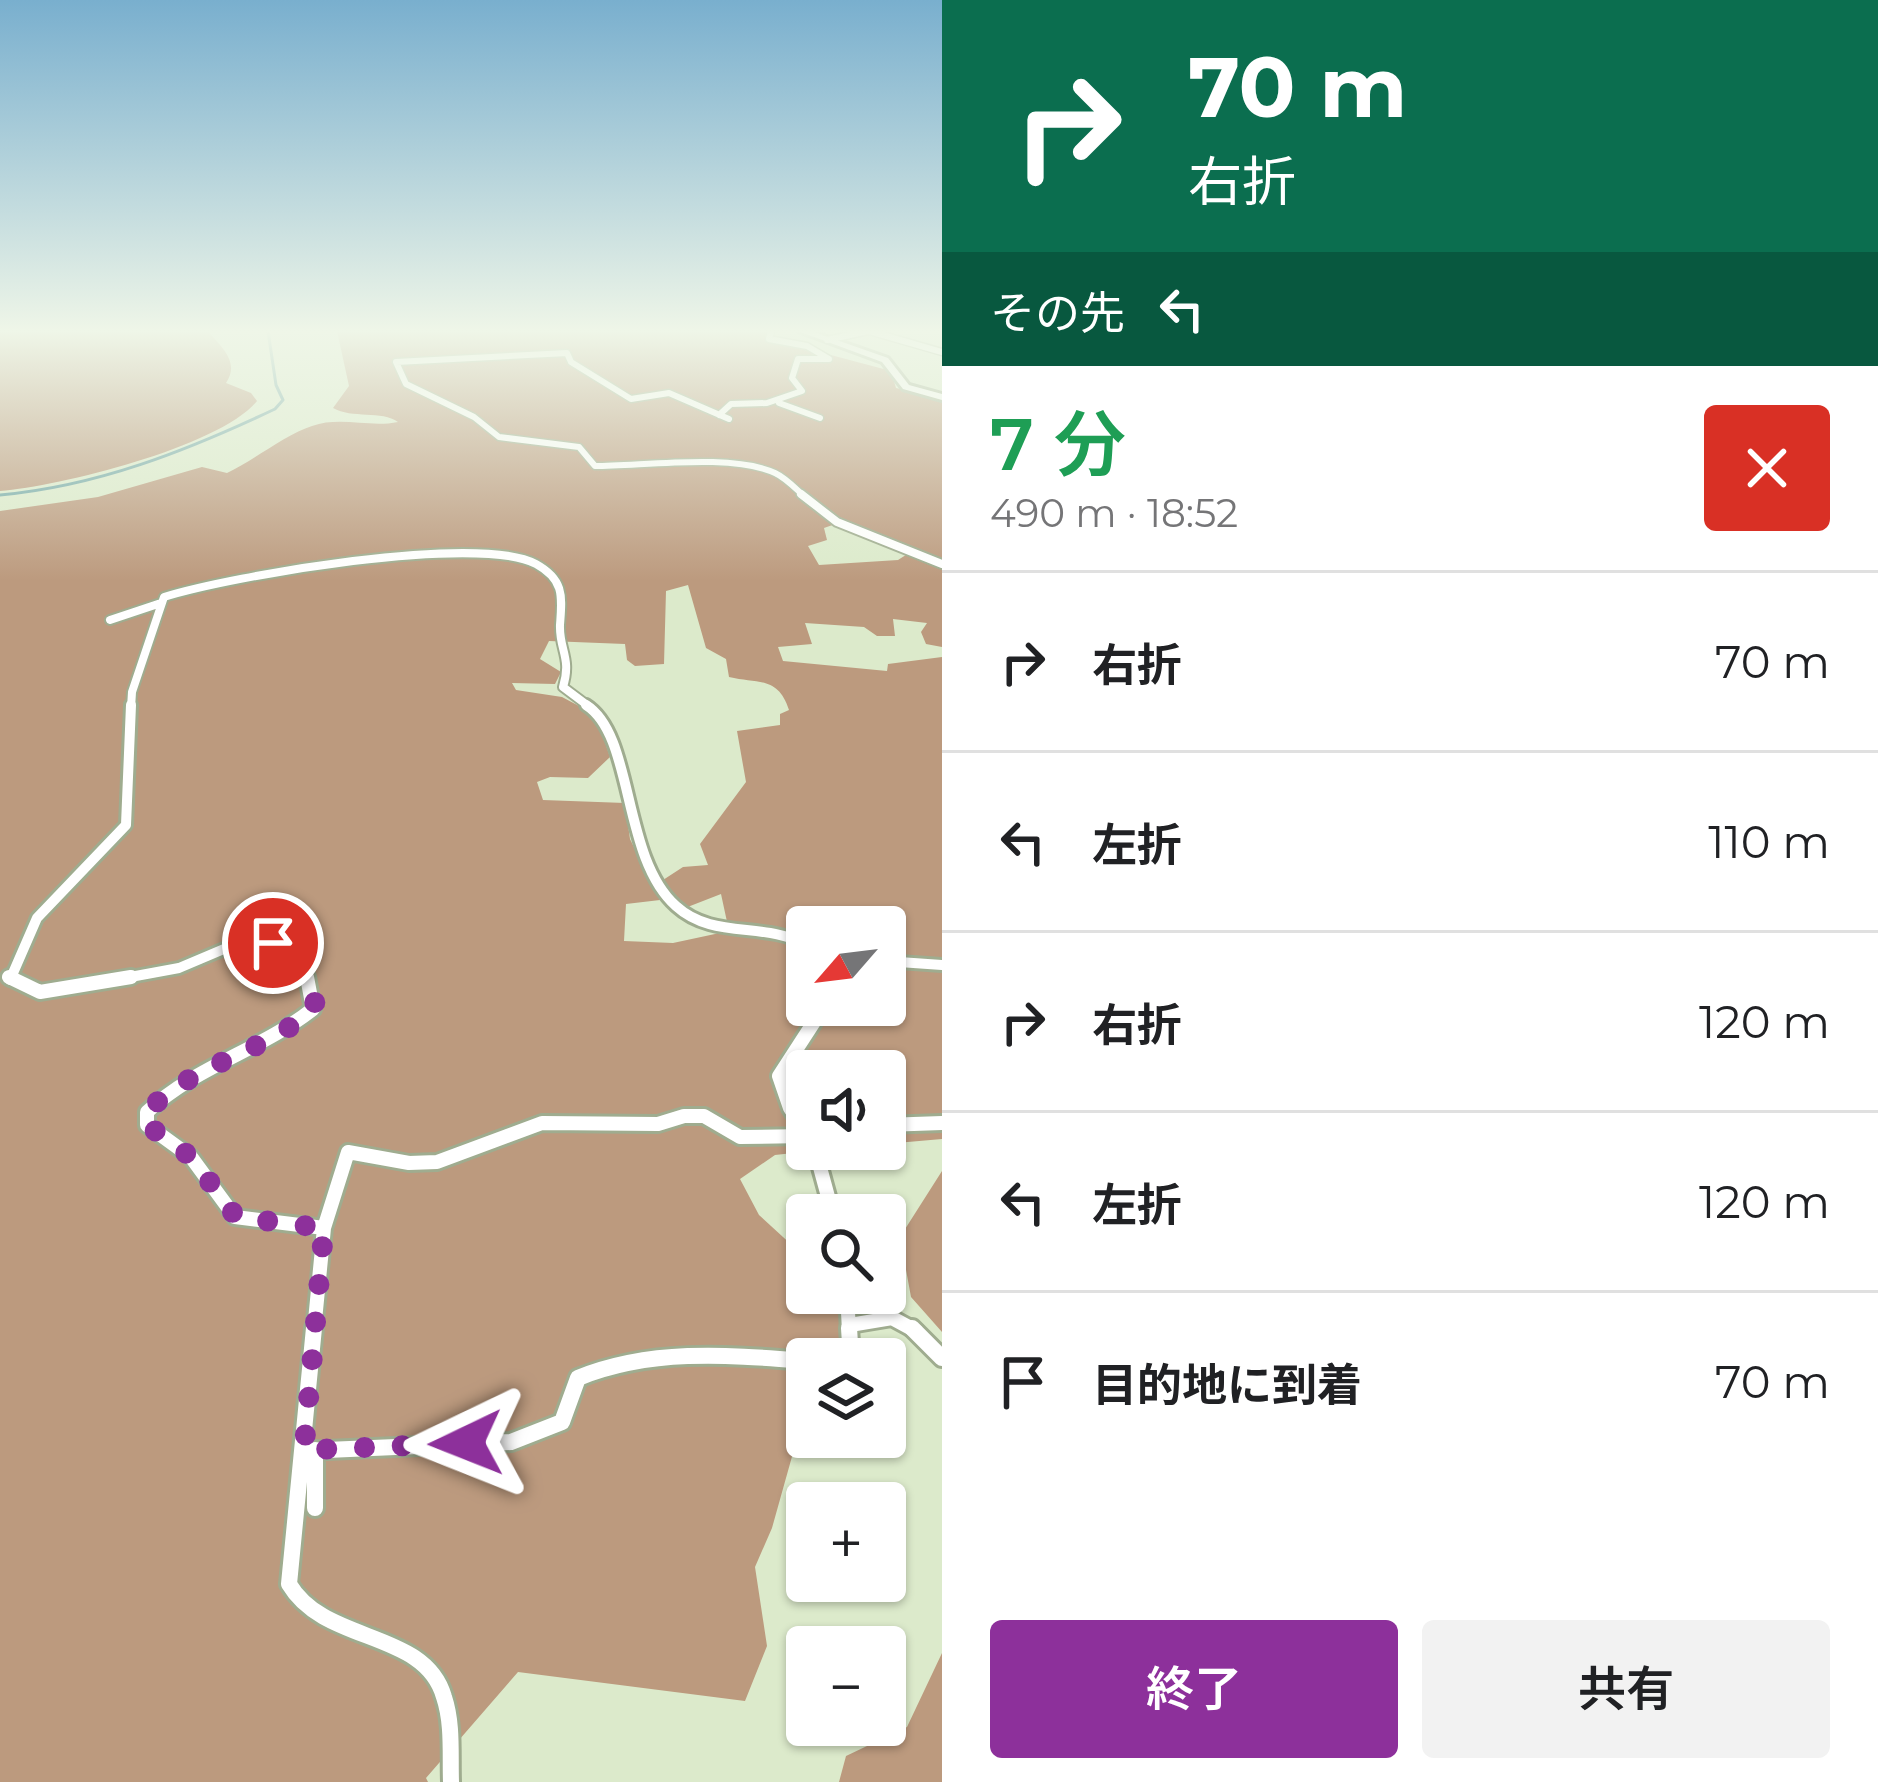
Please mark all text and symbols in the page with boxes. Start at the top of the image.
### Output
text: 70 m [1188,36,1407,138]
icon: right [990,48,1146,204]
text: 右折 [1188,149,1296,215]
icon: left [1149,276,1215,342]
text: その先 [990,285,1125,340]
text: 7 分 [990,400,1126,488]
button: close [1704,405,1830,531]
text: 490 m · 18:52 [990,489,1238,537]
icon: right [990,629,1056,695]
text: 70 m [1715,634,1830,689]
text: 右折 [1092,637,1182,692]
icon: left [990,809,1056,875]
text: 110 m [1708,814,1830,869]
text: 左折 [1092,817,1182,872]
pin [222,892,324,994]
north arrow [786,906,906,1026]
map controls [786,906,906,1746]
icon: arrive [240,910,306,976]
icon: right [990,989,1056,1055]
text: 120 m [1699,994,1830,1049]
text: 右折 [1092,997,1182,1052]
button: sound [786,1050,906,1170]
icon: left [990,1169,1056,1235]
text: 120 m [1699,1174,1830,1229]
text: 左折 [1092,1177,1182,1232]
button: search [786,1194,906,1314]
button: layers [786,1338,906,1458]
icon: arrive [990,1349,1056,1415]
text: 70 m [1715,1354,1830,1409]
text: 目的地に到着 [1092,1357,1362,1412]
position arrow [403,1380,529,1506]
button: + [786,1482,906,1602]
button: 終了 [990,1620,1398,1758]
button: 共有 [1422,1620,1830,1758]
button: − [786,1626,906,1746]

